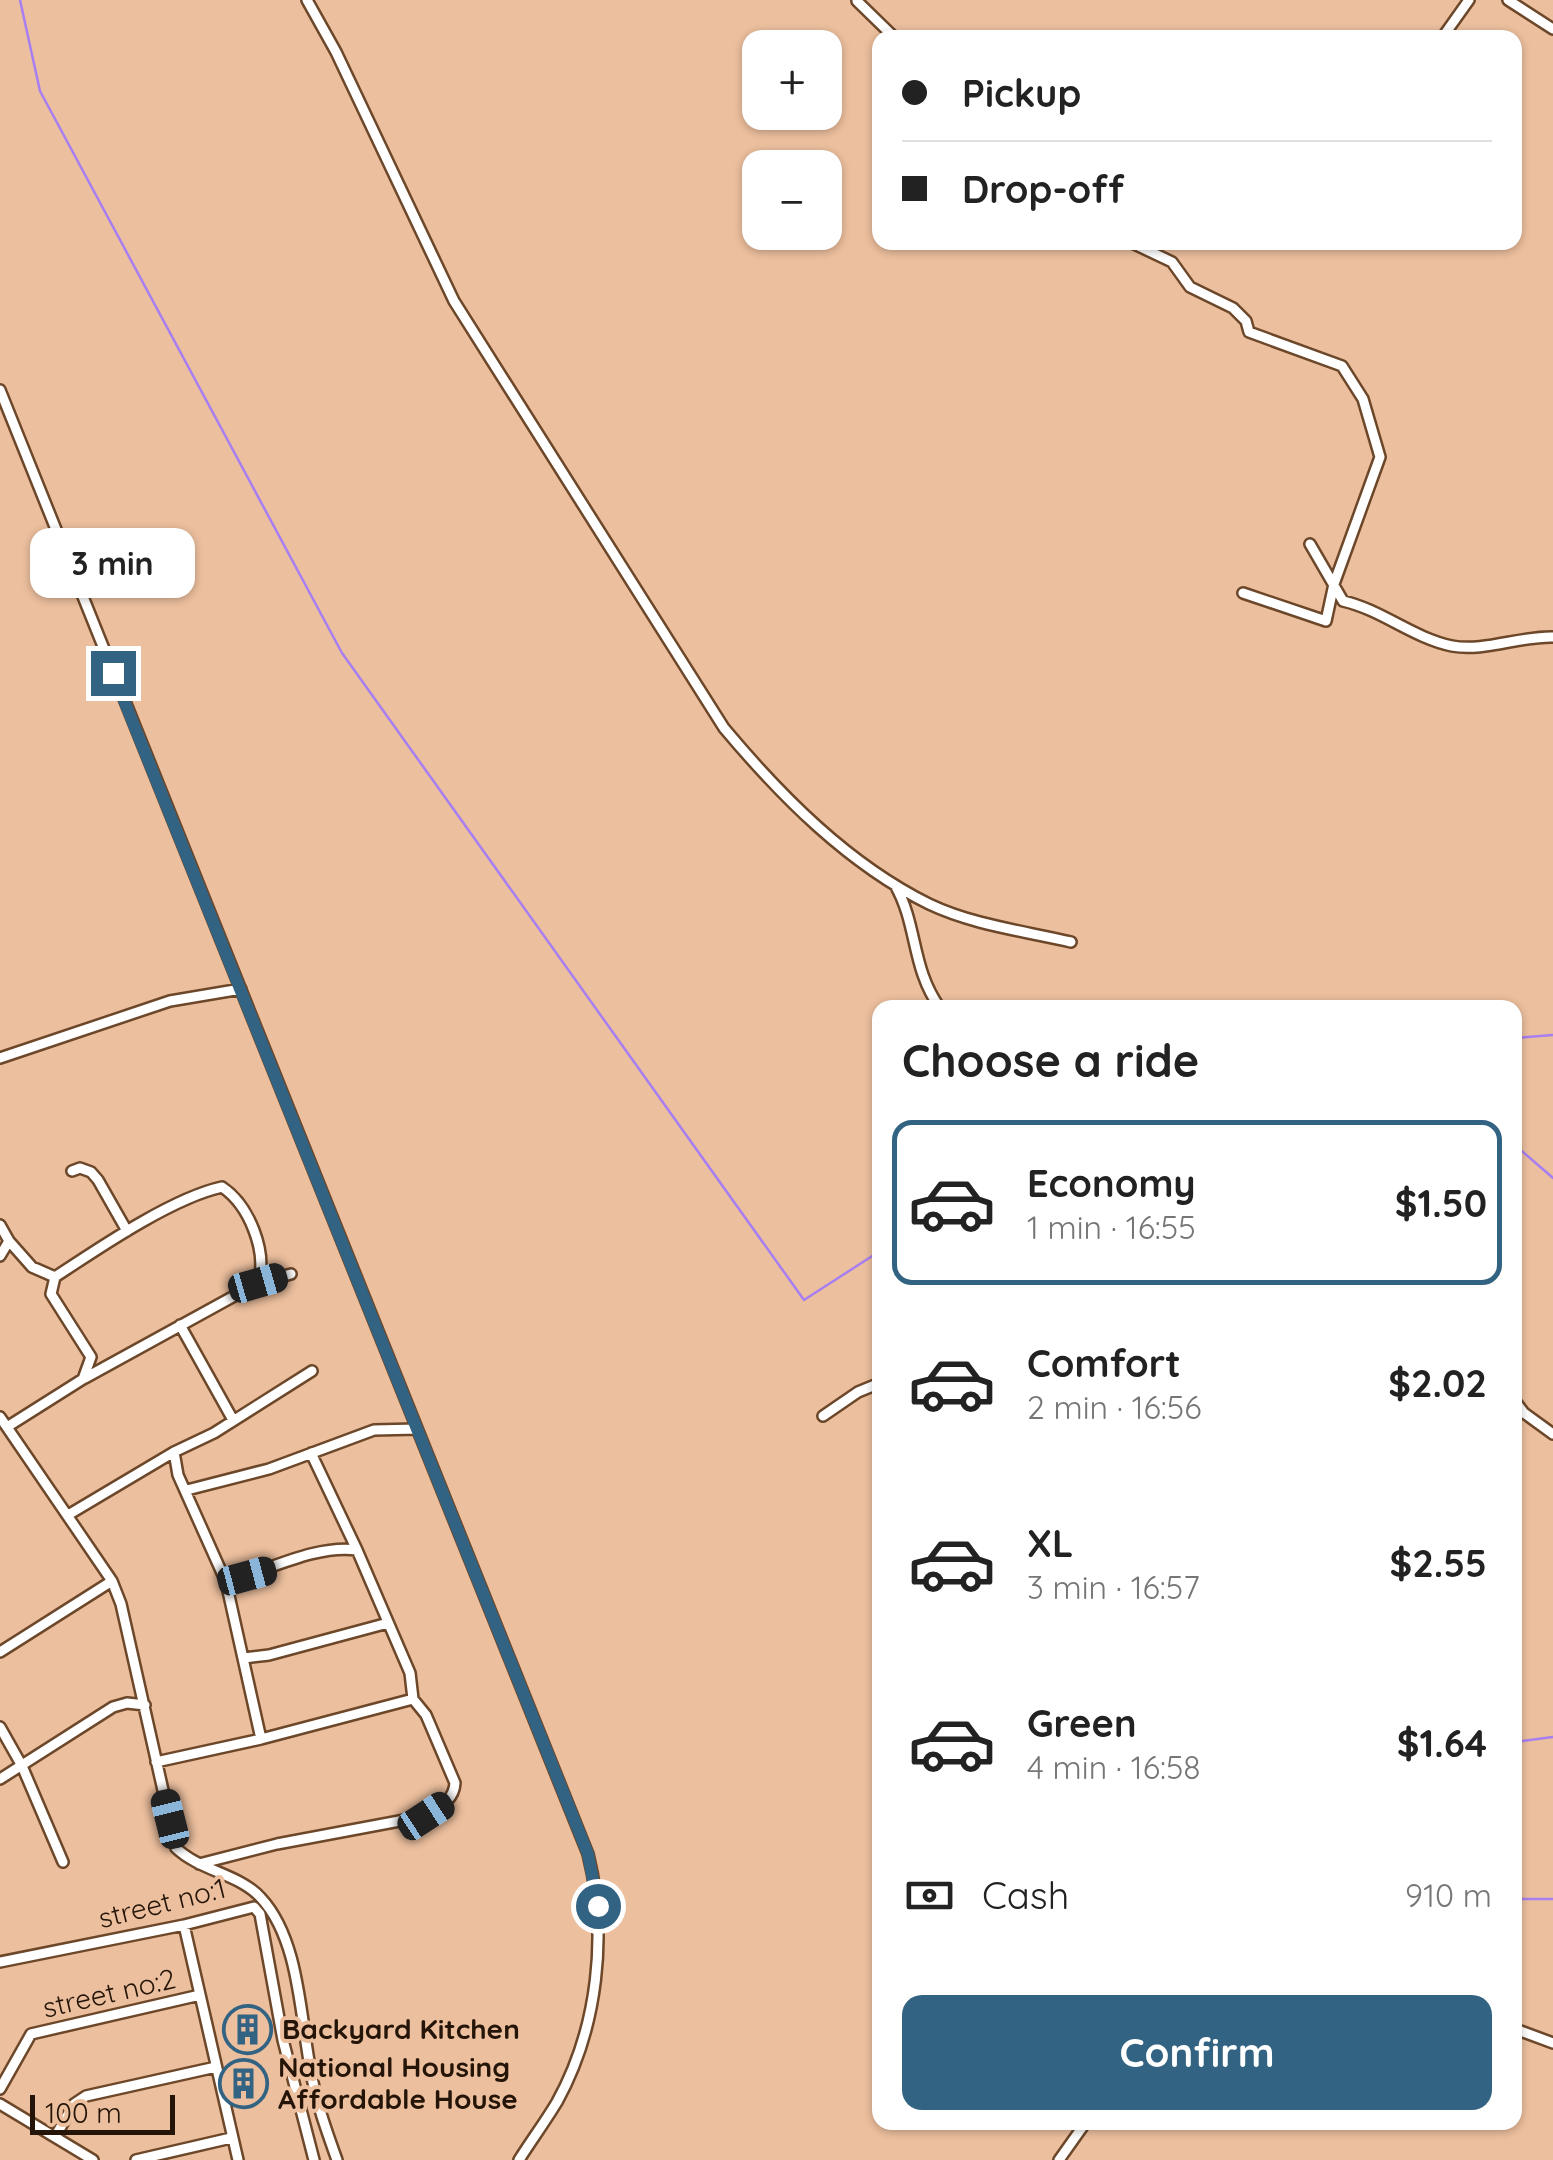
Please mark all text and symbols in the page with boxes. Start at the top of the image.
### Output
map controls [742,30,842,250]
button: + [742,30,842,130]
text: Pickup [962,69,1081,117]
button: − [742,150,842,250]
text: Drop-off [962,165,1124,213]
callout: 3 min [31,528,196,598]
text: 3 min [71,543,154,583]
route end [91,651,136,696]
text: Choose a ride [902,1032,1199,1088]
icon: car [907,1158,997,1248]
text: Economy [1027,1159,1196,1207]
text: $1.50 [1395,1179,1487,1227]
text: 1 min · 16:55 [1027,1207,1196,1247]
car [225,1260,291,1306]
icon: car [907,1338,997,1428]
text: Comfort [1027,1339,1181,1387]
text: $2.02 [1388,1359,1487,1407]
text: 2 min · 16:56 [1027,1387,1201,1427]
icon: car [907,1518,997,1608]
text: XL [1027,1519,1073,1567]
text: $2.55 [1389,1539,1487,1587]
car [214,1554,280,1598]
text: 3 min · 16:57 [1027,1567,1200,1607]
icon: car [907,1698,997,1788]
text: Green [1027,1699,1137,1747]
text: $1.64 [1397,1719,1487,1767]
text: 4 min · 16:58 [1027,1747,1201,1787]
car [148,1786,192,1852]
car [393,1787,459,1845]
icon: cash [902,1868,957,1923]
street label: street no:1 [94,1870,229,1935]
text: Cash [982,1871,1069,1919]
text: 910 m [1405,1875,1492,1915]
route start [576,1884,621,1929]
street label: street no:2 [39,1960,179,2025]
button: Confirm [902,1995,1492,2110]
building icon: Backyard Kitchen [221,2003,273,2055]
place label: Backyard Kitchen [282,2011,520,2046]
place label: National Housing Affordable House [278,2049,518,2116]
building icon: National Housing Affordable House [217,2057,269,2109]
scale bar [30,2090,175,2134]
text: 100 m [45,2095,122,2130]

